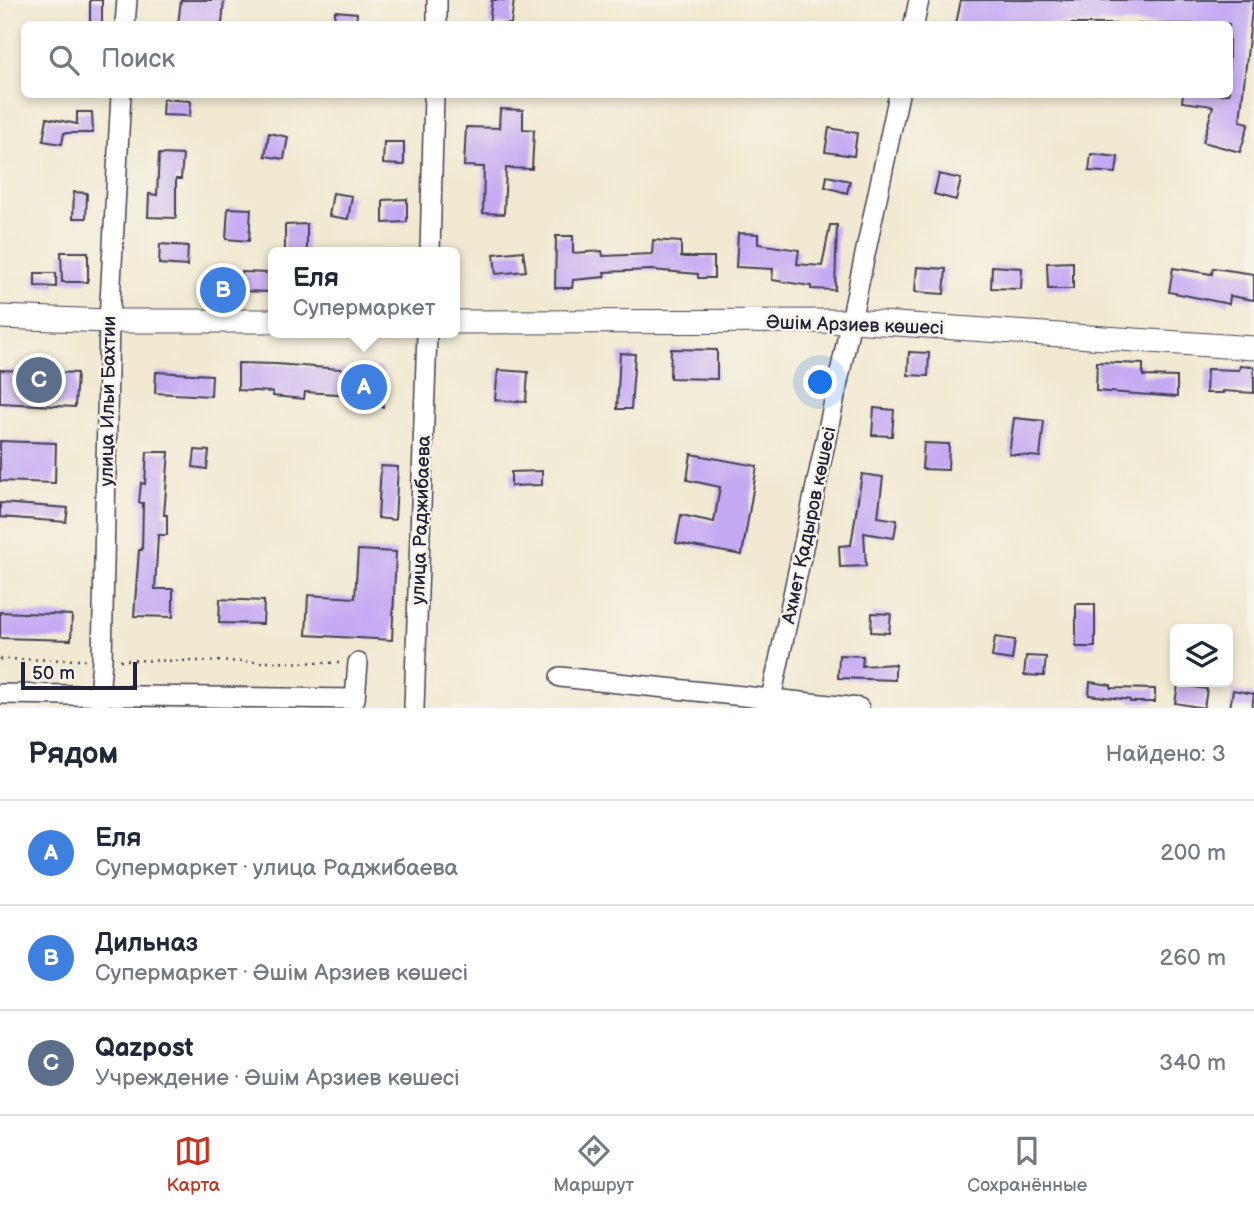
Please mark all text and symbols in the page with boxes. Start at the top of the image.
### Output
search box [21,21,1233,98]
icon: search [45,41,83,79]
text: Поиск [101,44,175,75]
popup [268,247,460,338]
text: Еля [293,263,339,294]
pin: B [200,264,246,316]
text: Супермаркет [293,294,435,322]
street label: Әшім Арзиев көшесі [766,311,944,340]
street label: улица Ильи Бахтии [96,315,121,487]
pin: C [16,354,62,406]
pin: A [341,361,387,413]
your location [803,365,837,399]
street label: Ахмет Қадыров көшесі [777,425,842,627]
street label: улица Раджибаева [407,435,436,605]
map controls [1170,624,1233,687]
button: layers [1170,624,1233,687]
scale bar [21,659,136,691]
text: 50 m [32,662,75,685]
text: Рядом [28,736,118,772]
text: Найдено: 3 [1105,740,1226,768]
text: Еля [95,823,141,854]
text: A [44,839,58,867]
text: 200 m [1160,839,1226,867]
text: Супермаркет · улица Раджибаева [95,854,458,882]
text: Дильназ [95,928,198,959]
text: B [43,944,59,972]
text: 260 m [1160,944,1226,972]
text: Супермаркет · Әшім Арзиев көшесі [95,959,468,987]
text: Qazpost [95,1033,194,1064]
text: C [43,1049,59,1077]
text: 340 m [1159,1049,1226,1077]
text: Учреждение · Әшім Арзиев көшесі [95,1064,460,1092]
tab: Карта [167,1132,220,1197]
tab: Маршрут [553,1132,634,1197]
tab: Сохранённые [967,1132,1087,1197]

